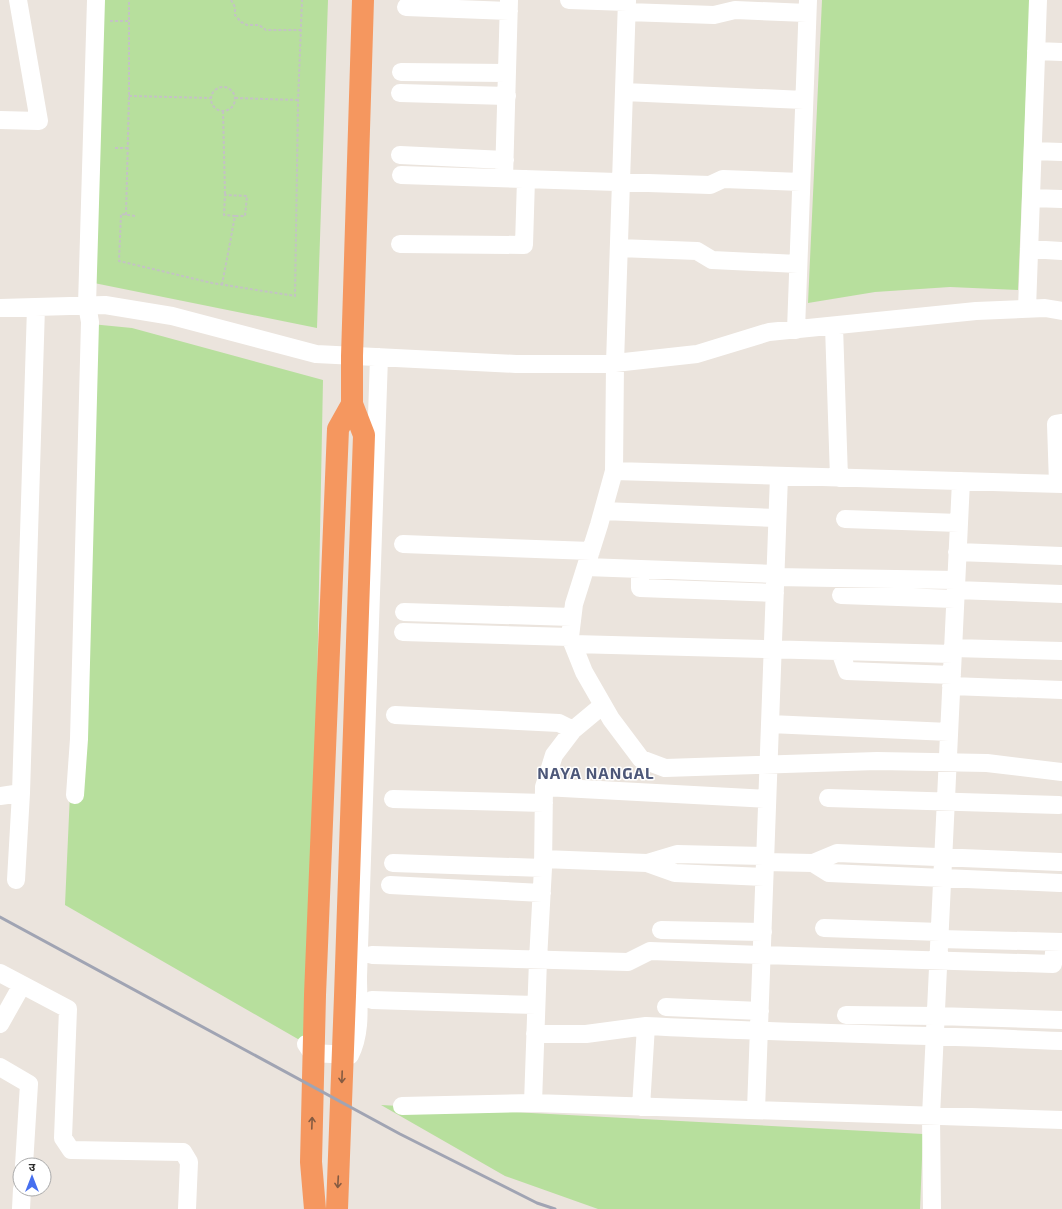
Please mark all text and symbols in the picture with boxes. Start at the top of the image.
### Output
district label: NAYA NANGAL [537,763,655,782]
one-way arrow [339,1070,346,1083]
one-way arrow [308,1117,316,1130]
north arrow [12,1157,52,1197]
text: उ [29,1160,36,1173]
one-way arrow [335,1175,342,1188]

